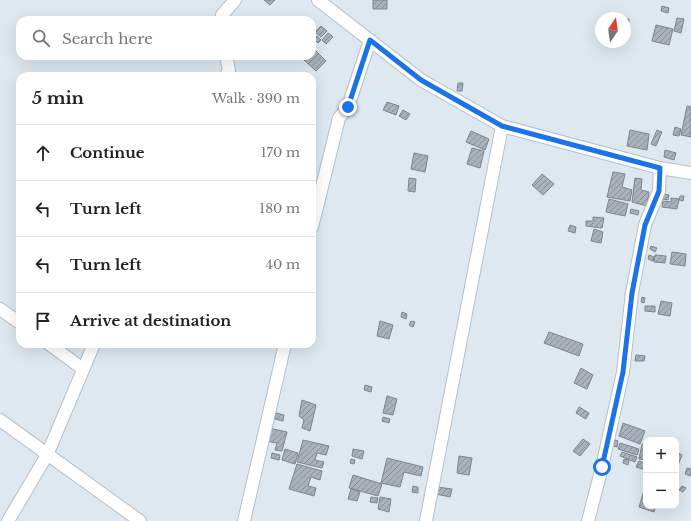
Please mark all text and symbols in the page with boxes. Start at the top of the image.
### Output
north arrow [595,12,631,48]
search box [16,16,316,60]
icon: search [30,27,52,49]
text: Search here [62,29,153,48]
text: 5 min [32,88,84,109]
text: Walk · 390 m [212,90,300,107]
route end [339,98,357,116]
icon: ahead [32,142,54,164]
text: Continue [70,143,145,162]
text: 170 m [261,144,300,161]
icon: left [32,198,54,220]
text: Turn left [70,199,141,218]
text: 180 m [259,200,300,217]
icon: left [32,254,54,276]
text: Turn left [70,255,141,274]
text: 40 m [265,256,300,273]
icon: arrive [32,310,54,332]
text: Arrive at destination [70,311,231,330]
map controls [643,437,679,509]
button: + [643,437,679,473]
route start [593,458,611,476]
button: − [643,473,679,509]

